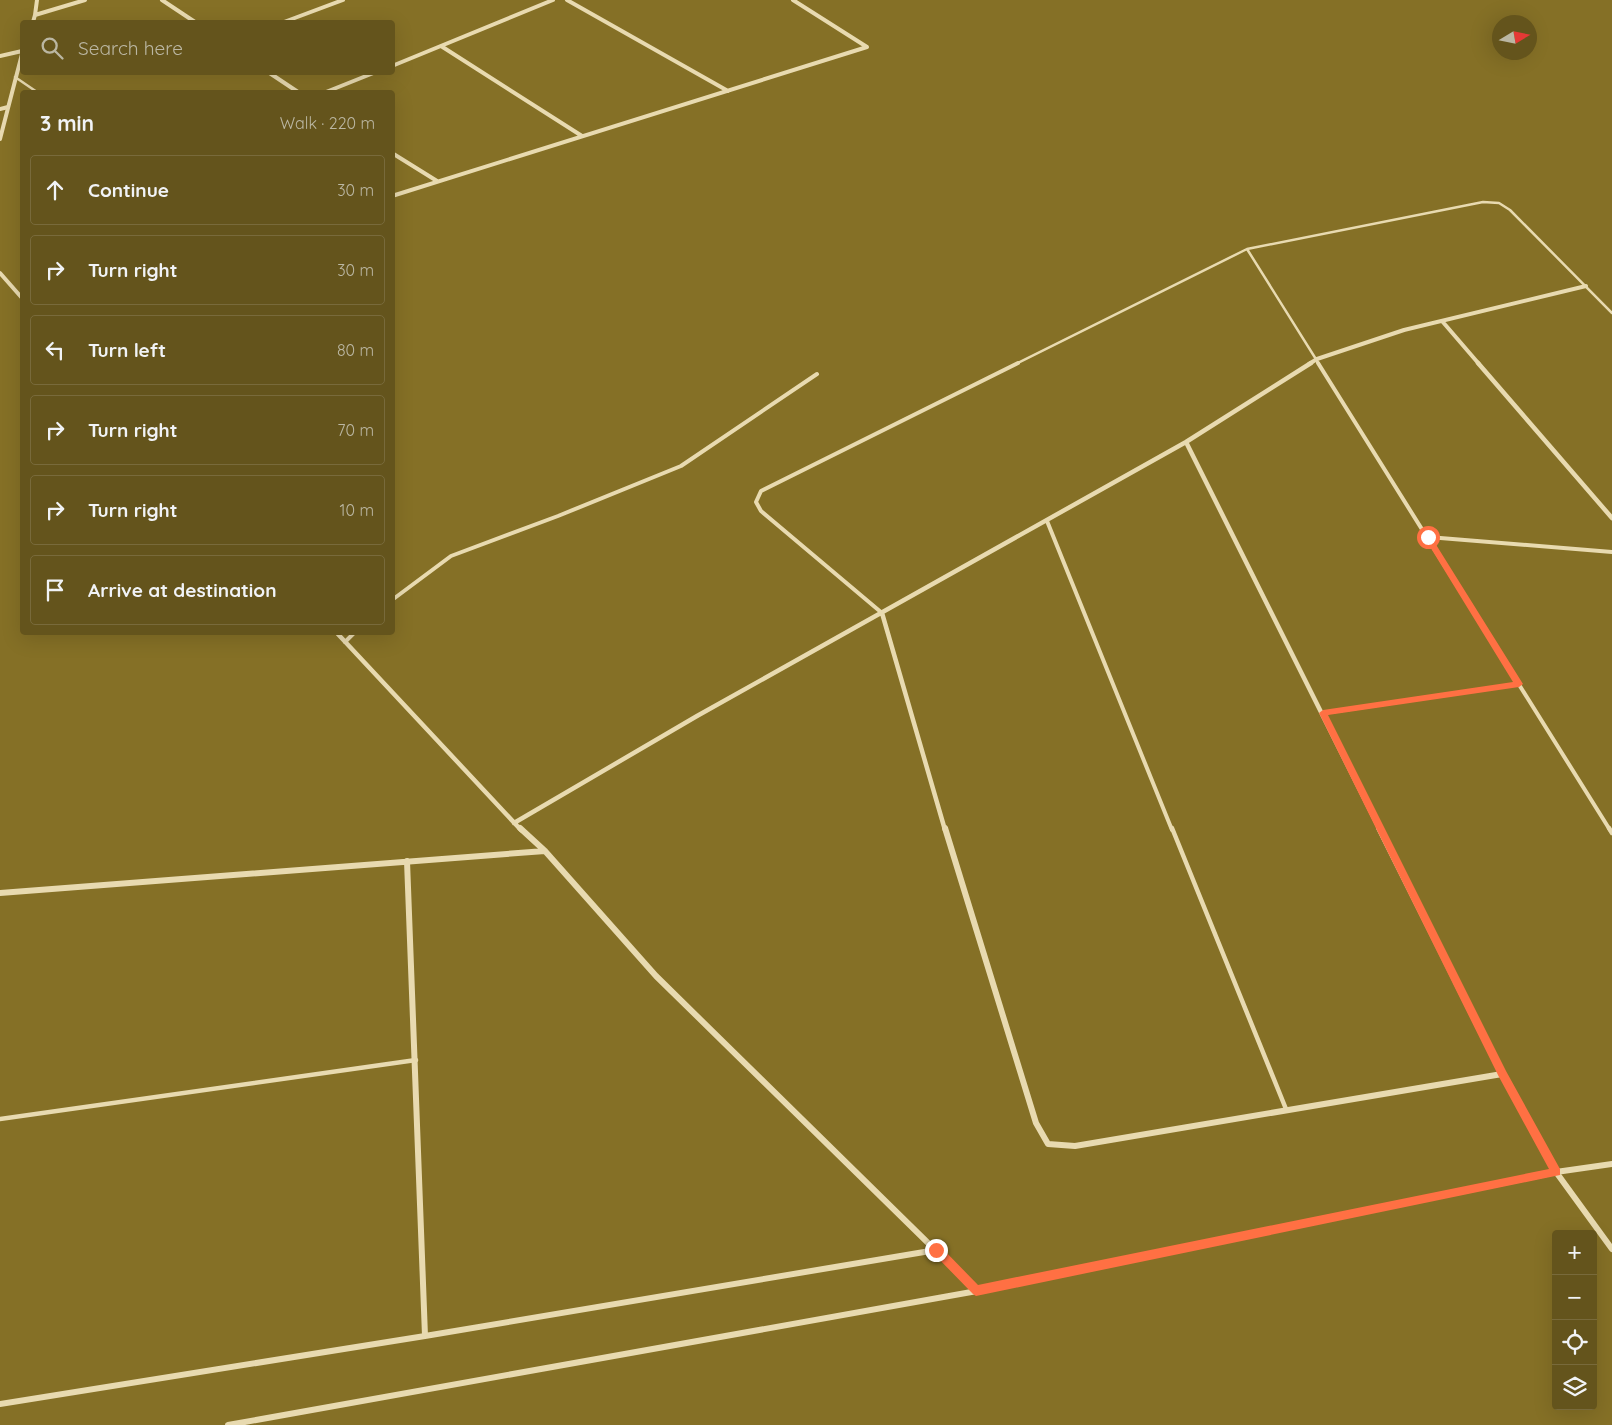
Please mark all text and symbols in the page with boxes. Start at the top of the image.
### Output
north arrow [1492,15,1537,60]
search box [20,20,395,75]
icon: search [38,34,66,62]
text: Search here [78,36,183,60]
text: 3 min [40,110,94,136]
text: Walk · 220 m [280,113,375,133]
icon: ahead [41,176,69,204]
text: Continue [88,178,169,202]
text: 30 m [337,180,374,200]
icon: right [41,256,69,284]
text: Turn right [88,258,177,282]
text: 30 m [337,260,374,280]
icon: left [41,336,69,364]
text: Turn left [88,338,166,362]
text: 80 m [337,340,374,360]
icon: right [41,416,69,444]
text: Turn right [88,418,177,442]
text: 70 m [337,420,374,440]
icon: right [41,496,69,524]
text: Turn right [88,498,177,522]
text: 10 m [340,500,374,520]
route start [1417,526,1440,549]
icon: arrive [41,576,69,604]
text: Arrive at destination [88,578,277,602]
map controls [1552,1230,1597,1410]
button: + [1552,1230,1597,1275]
route end [925,1239,948,1262]
button: − [1552,1275,1597,1320]
button: locate [1552,1320,1597,1365]
button: layers [1552,1365,1597,1410]

